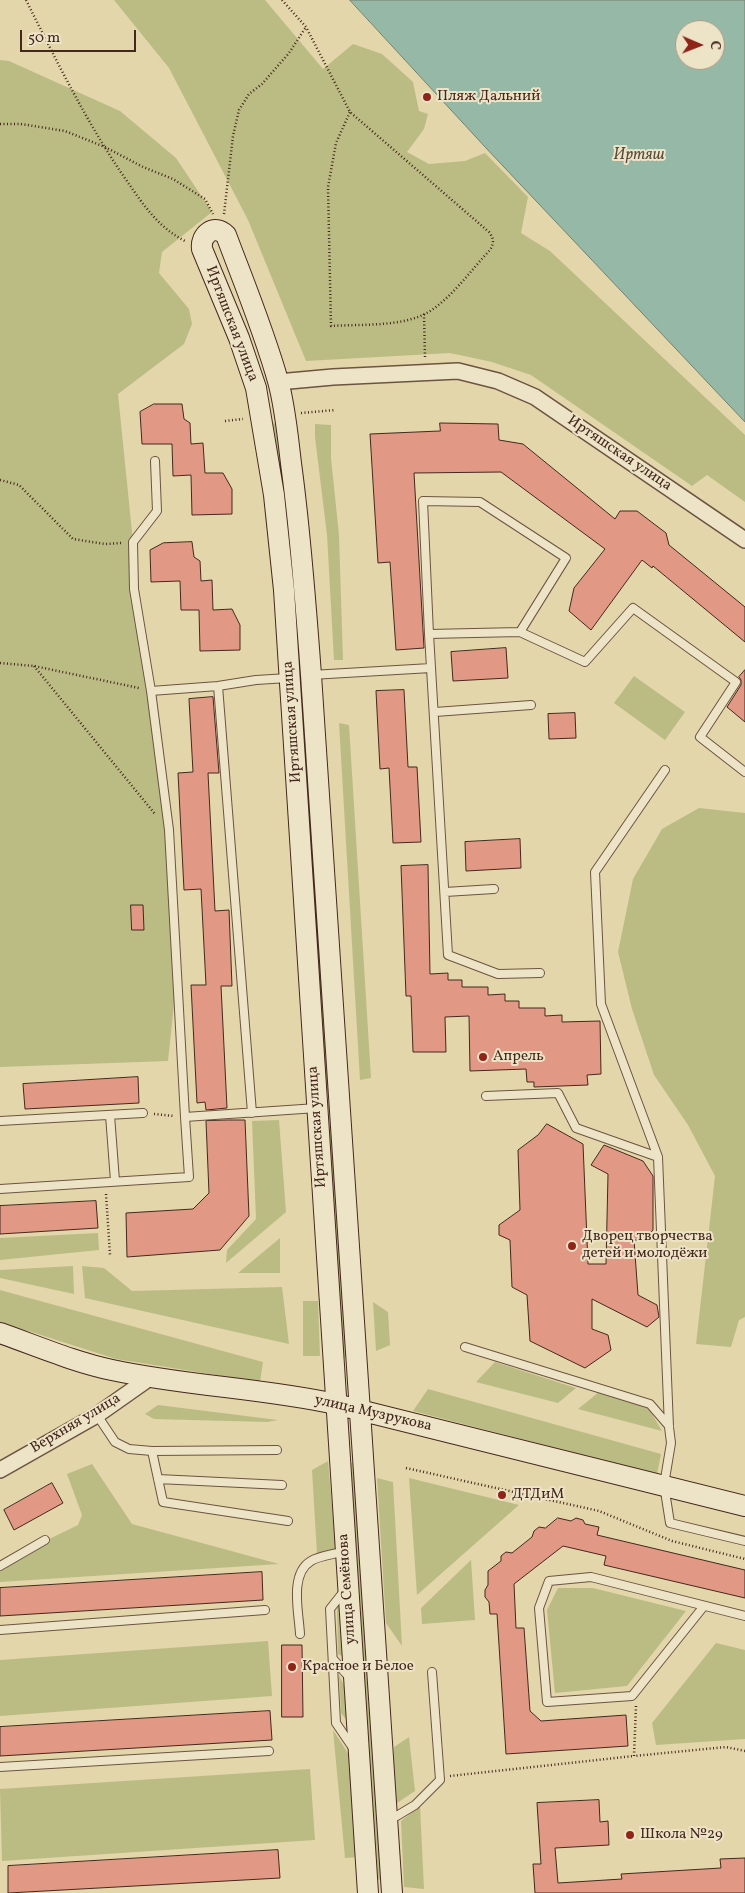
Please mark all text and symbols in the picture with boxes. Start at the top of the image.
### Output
scale bar [22,20,139,52]
north arrow [675,20,725,70]
text: 50 m [28,28,60,49]
text: С [705,41,724,50]
place label: Пляж Дальний [437,88,540,106]
marker: Пляж Дальний [421,91,433,103]
water label: Иртяш [613,146,665,166]
street label: Иртяшская улица [201,264,261,384]
street label: Иртяшская улица [563,412,675,496]
street label: Иртяшская улица [280,660,306,784]
place label: Апрель [493,1048,544,1066]
marker: Апрель [477,1051,489,1063]
street label: Иртяшская улица [305,1065,331,1189]
place label: Дворец творчества детей и молодёжи [582,1228,713,1263]
marker: Дворец творчества детей и молодёжи [566,1240,578,1252]
street label: Верхняя улица [28,1390,124,1458]
street label: улица Музрукова [313,1392,433,1436]
place label: ДТДиМ [512,1486,564,1504]
marker: ДТДиМ [496,1489,508,1501]
street label: улица Семёнова [335,1533,361,1645]
place label: Красное и Белое [302,1658,414,1676]
marker: Красное и Белое [286,1661,298,1673]
place label: Школа №29 [640,1826,723,1844]
marker: Школа №29 [624,1829,636,1841]

